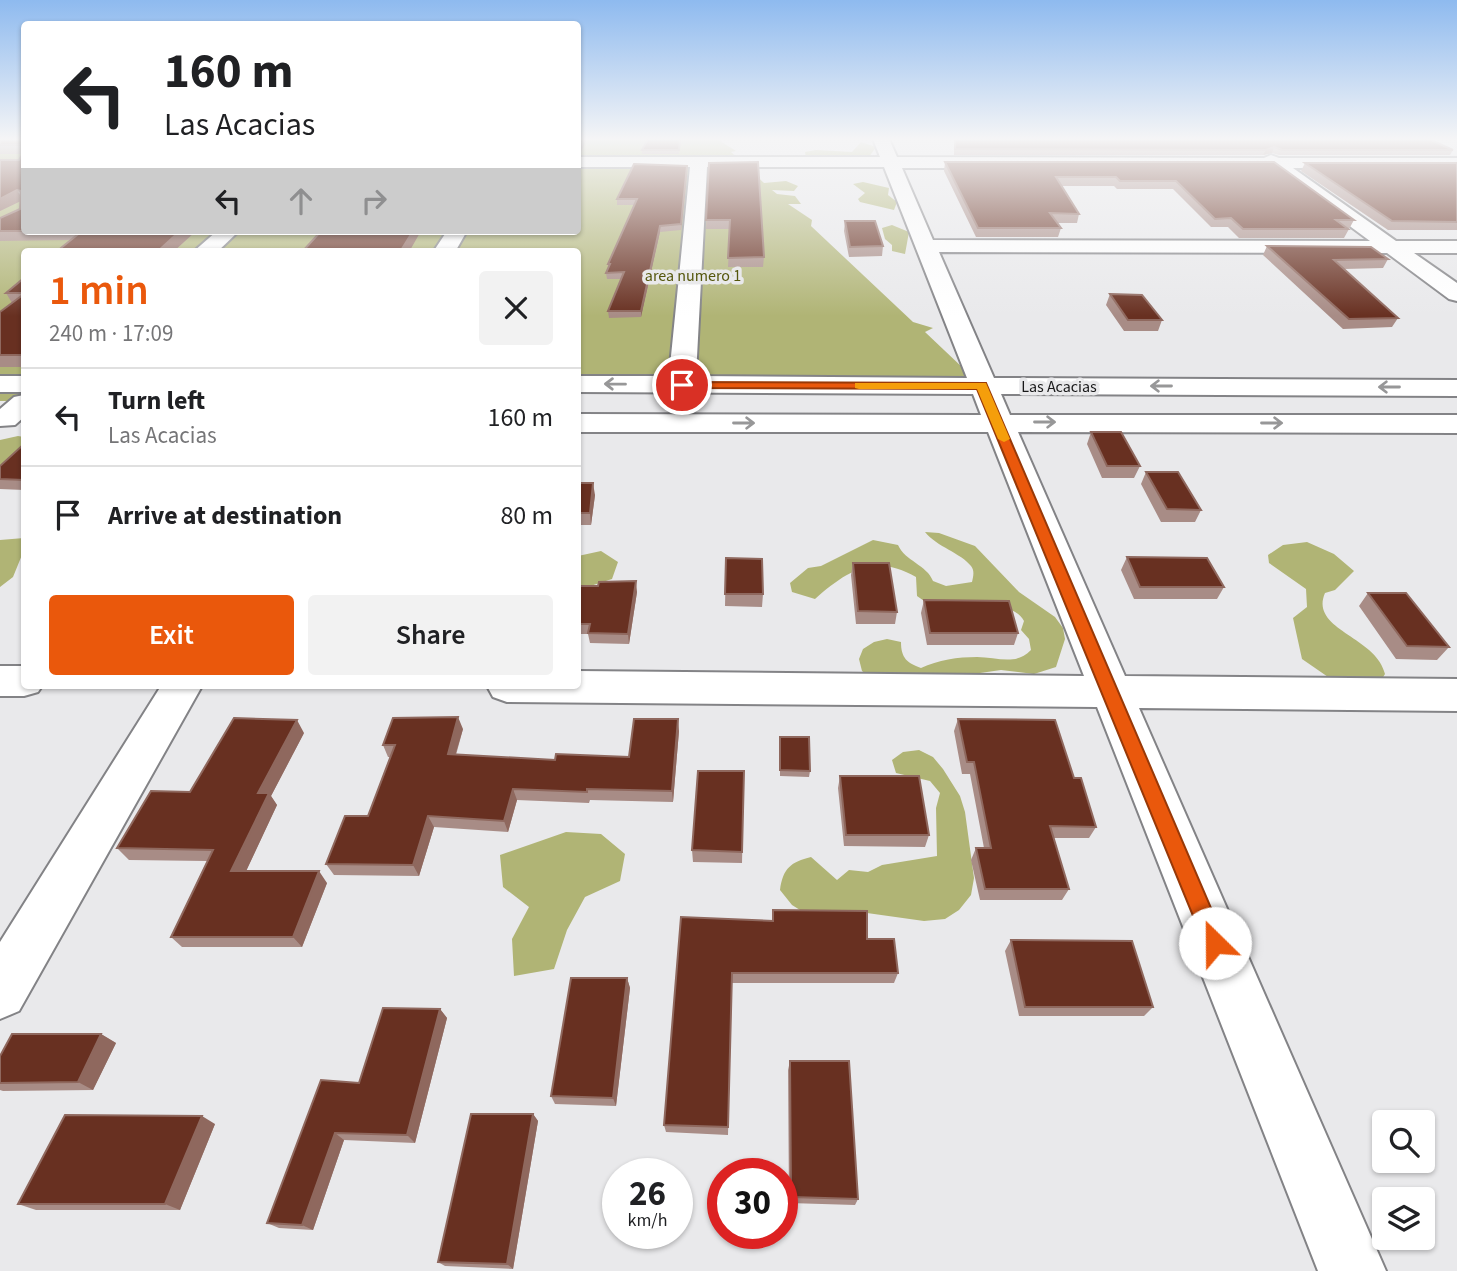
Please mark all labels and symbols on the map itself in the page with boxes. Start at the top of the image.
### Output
park label: area numero 1 [645,265,741,287]
pin [652,355,712,415]
street label: Las Acacias [1021,376,1097,398]
one-way arrow [604,377,627,391]
one-way arrow [1150,379,1173,393]
one-way arrow [1378,380,1401,394]
one-way arrow [1033,415,1056,429]
one-way arrow [732,416,755,430]
one-way arrow [1260,416,1283,430]
position arrow [1178,906,1252,980]
speed limit sign: 30 [707,1158,798,1249]

